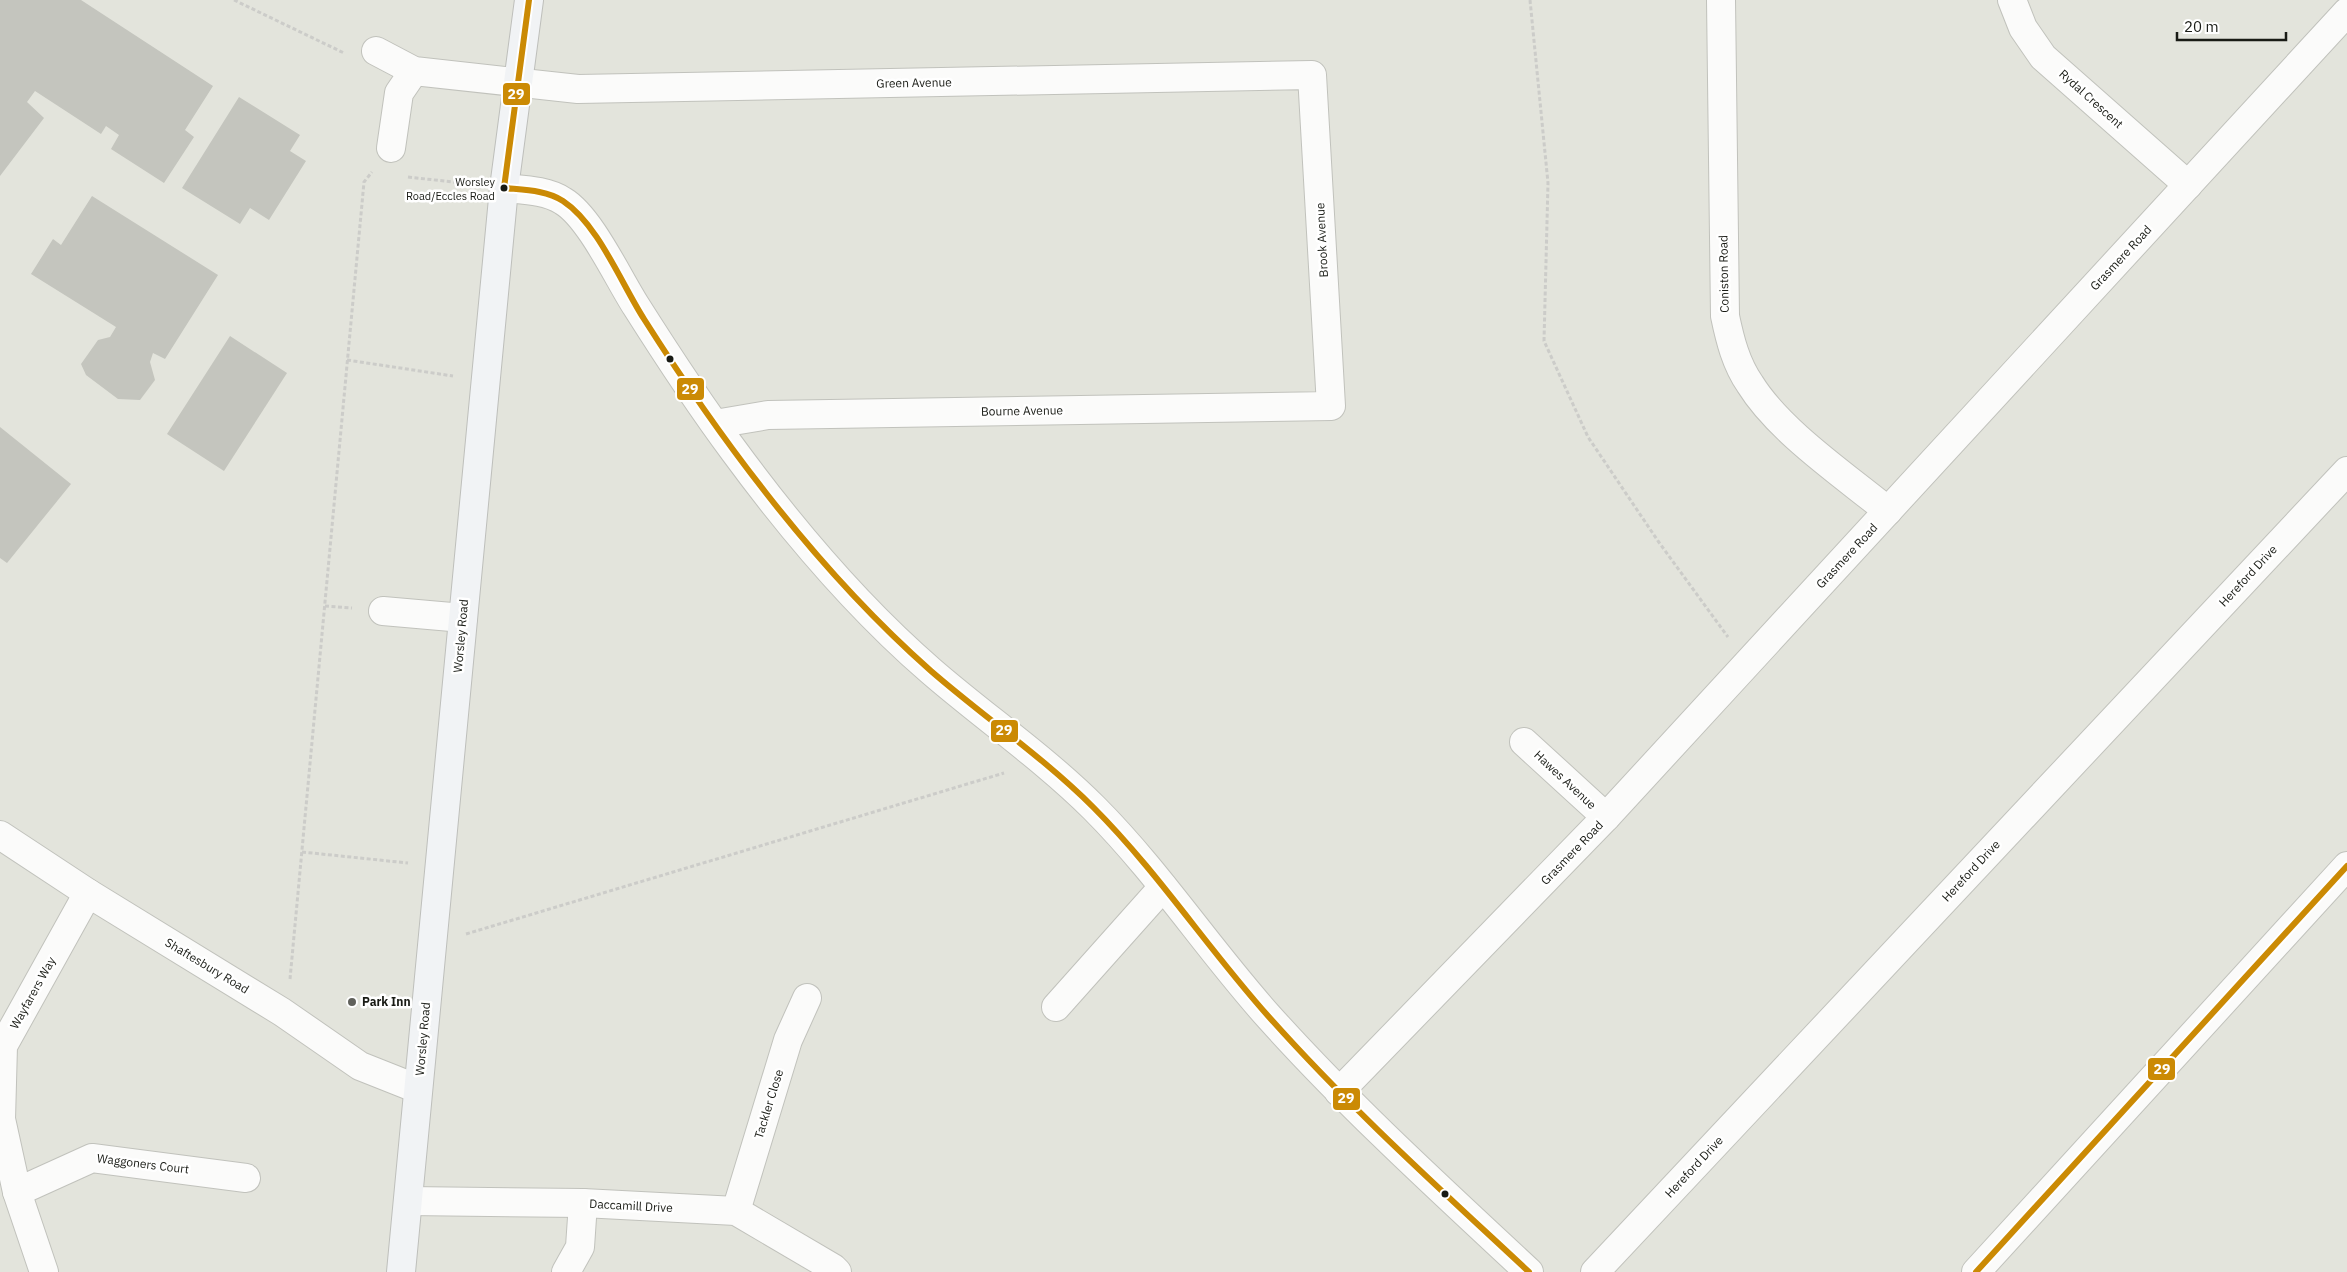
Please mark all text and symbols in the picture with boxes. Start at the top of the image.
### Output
scale bar [2177,10,2286,42]
text: 20 m [2184,17,2219,36]
street label: Rydal Crescent [2056,66,2126,131]
street label: Green Avenue [876,74,952,91]
line badge: 29 [502,82,531,106]
text: 29 [508,85,524,103]
place label: Worsley Road/Eccles Road [406,175,496,203]
marker: Worsley Road/Eccles Road [499,183,509,193]
street label: Brook Avenue [1312,202,1331,278]
street label: Grasmere Road [2087,222,2155,293]
street label: Coniston Road [1715,235,1732,313]
unlabelled marker [665,354,675,364]
line badge: 29 [676,377,705,401]
text: 29 [682,380,698,398]
street label: Bourne Avenue [981,402,1064,419]
street label: Grasmere Road [1813,520,1881,591]
street label: Hereford Drive [2215,542,2280,609]
street label: Worsley Road [450,599,471,673]
line badge: 29 [990,719,1019,743]
text: 29 [996,721,1012,739]
street label: Hawes Avenue [1531,747,1600,812]
street label: Grasmere Road [1537,817,1606,888]
street label: Hereford Drive [1938,837,2003,904]
street label: Shaftesbury Road [163,935,252,997]
street label: Wayfarers Way [7,954,59,1031]
place label: Park Inn [362,994,411,1009]
marker: Park Inn [346,996,358,1008]
street label: Worsley Road [412,1002,433,1076]
line badge: 29 [2147,1057,2176,1081]
text: 29 [2154,1060,2170,1078]
street label: Tackler Close [751,1067,786,1140]
line badge: 29 [1332,1087,1361,1111]
text: 29 [1338,1089,1354,1107]
street label: Hereford Drive [1661,1133,1726,1200]
street label: Waggoners Court [96,1150,190,1177]
unlabelled marker [1440,1189,1450,1199]
street label: Daccamill Drive [589,1196,674,1215]

